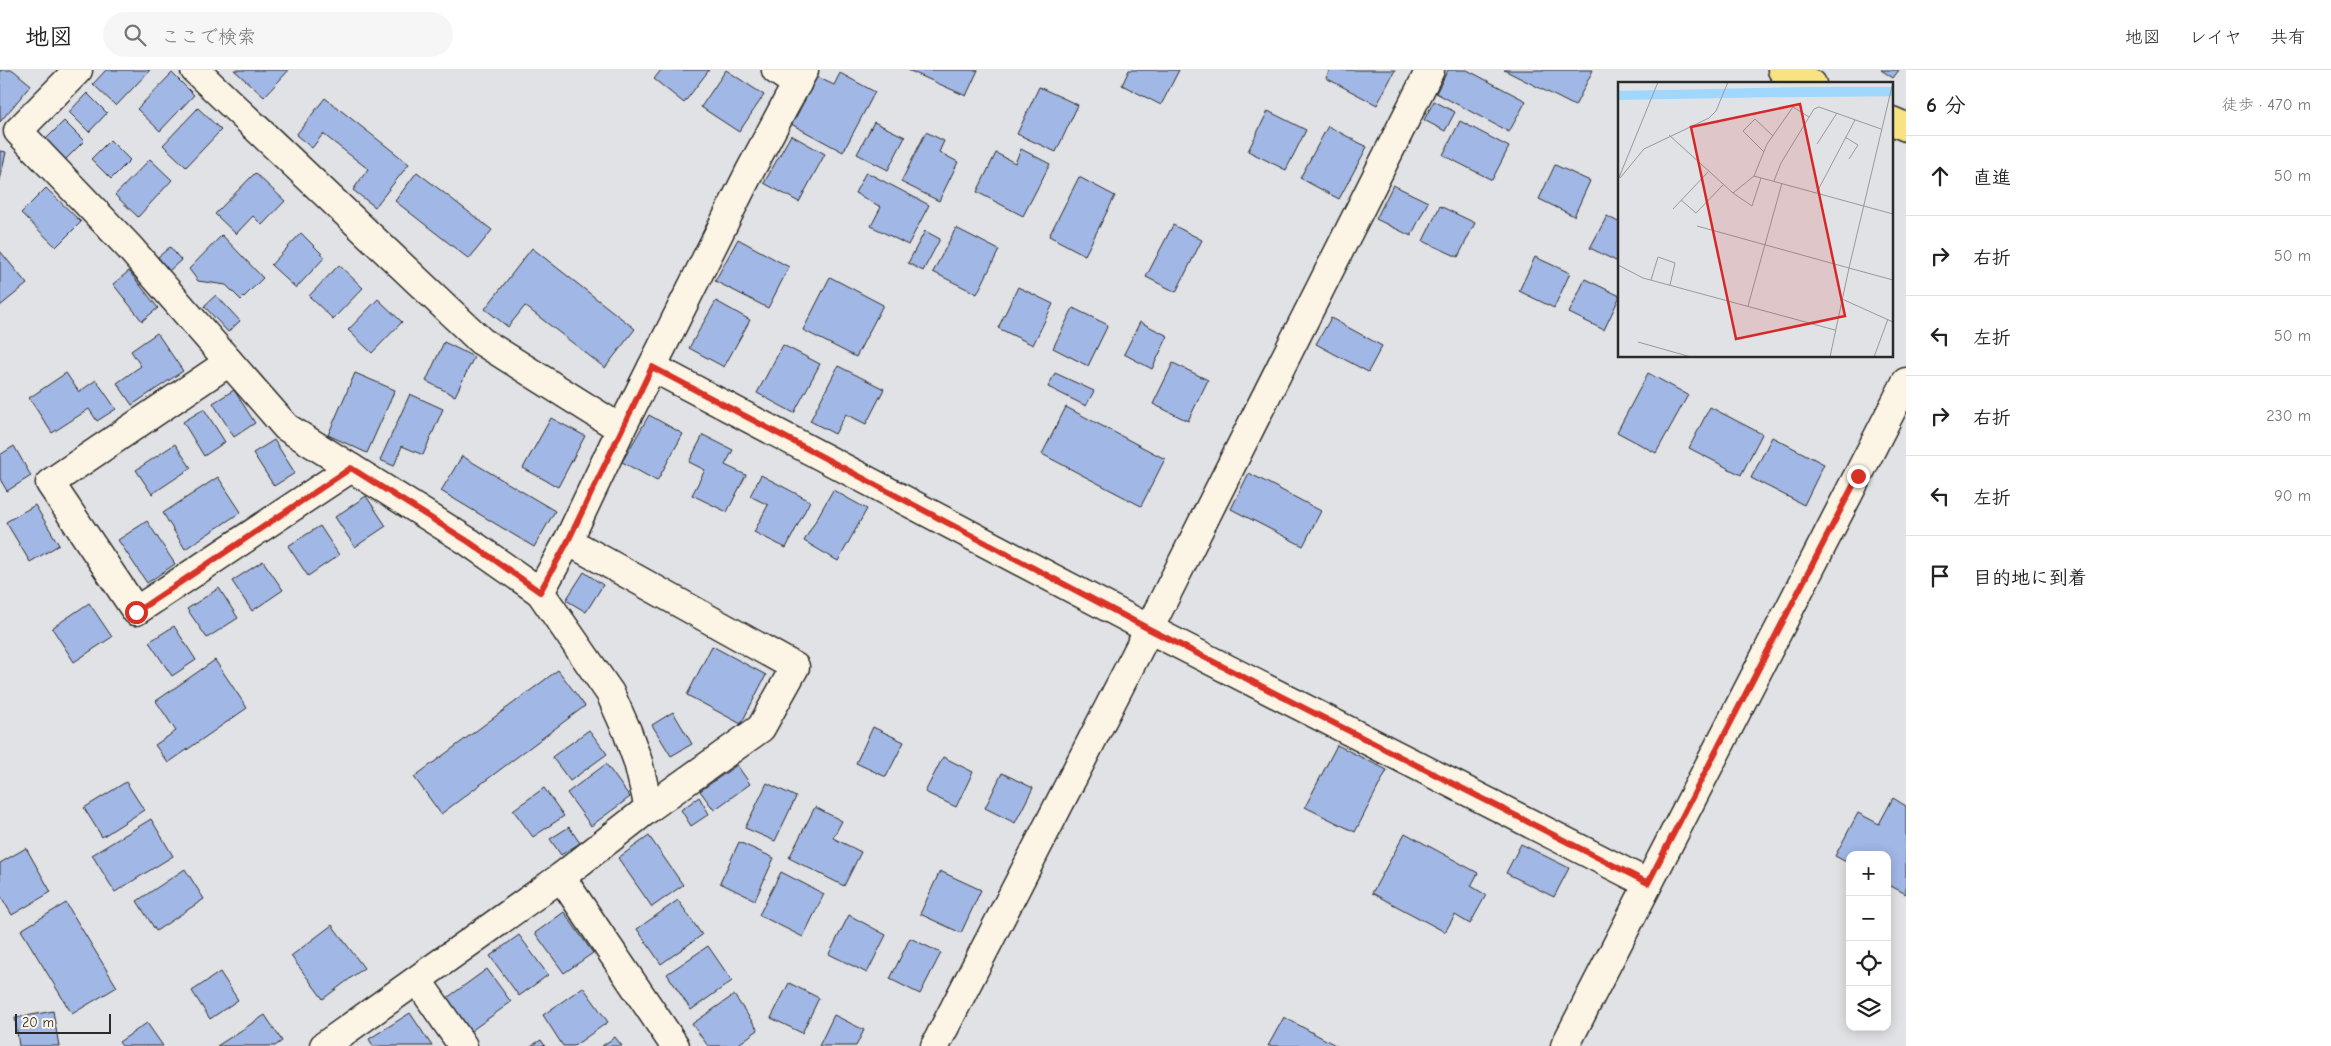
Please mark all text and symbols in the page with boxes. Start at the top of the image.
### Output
search box [103,12,453,57]
icon: search [121,21,149,49]
text: 地図 [25,23,73,51]
text: ここで検索 [161,26,256,48]
text: 地図 [2125,27,2161,48]
text: レイヤ [2189,27,2242,48]
text: 共有 [2270,27,2306,48]
inset map [1618,82,1894,358]
text: 6 分 [1926,93,1965,117]
text: 徒歩 · 470 m [2222,96,2311,114]
icon: ahead [1926,162,1954,190]
text: 直進 [1973,167,2011,189]
text: 50 m [2274,167,2311,185]
icon: right [1926,242,1954,270]
text: 右折 [1973,247,2011,269]
text: 50 m [2274,247,2311,265]
icon: left [1926,322,1954,350]
text: 左折 [1973,327,2011,349]
text: 50 m [2274,327,2311,345]
icon: right [1926,402,1954,430]
text: 右折 [1973,407,2011,429]
text: 230 m [2266,407,2311,425]
route end [1847,465,1870,488]
icon: left [1926,482,1954,510]
text: 左折 [1973,487,2011,509]
text: 90 m [2274,487,2311,505]
icon: arrive [1926,562,1954,590]
text: 目的地に到着 [1973,567,2087,589]
route start [125,601,148,624]
map controls [1846,851,1891,1031]
button: + [1846,851,1891,896]
button: − [1846,896,1891,941]
button: locate [1846,941,1891,986]
button: layers [1846,986,1891,1031]
scale bar [15,1011,111,1034]
text: 20 m [22,1014,54,1031]

